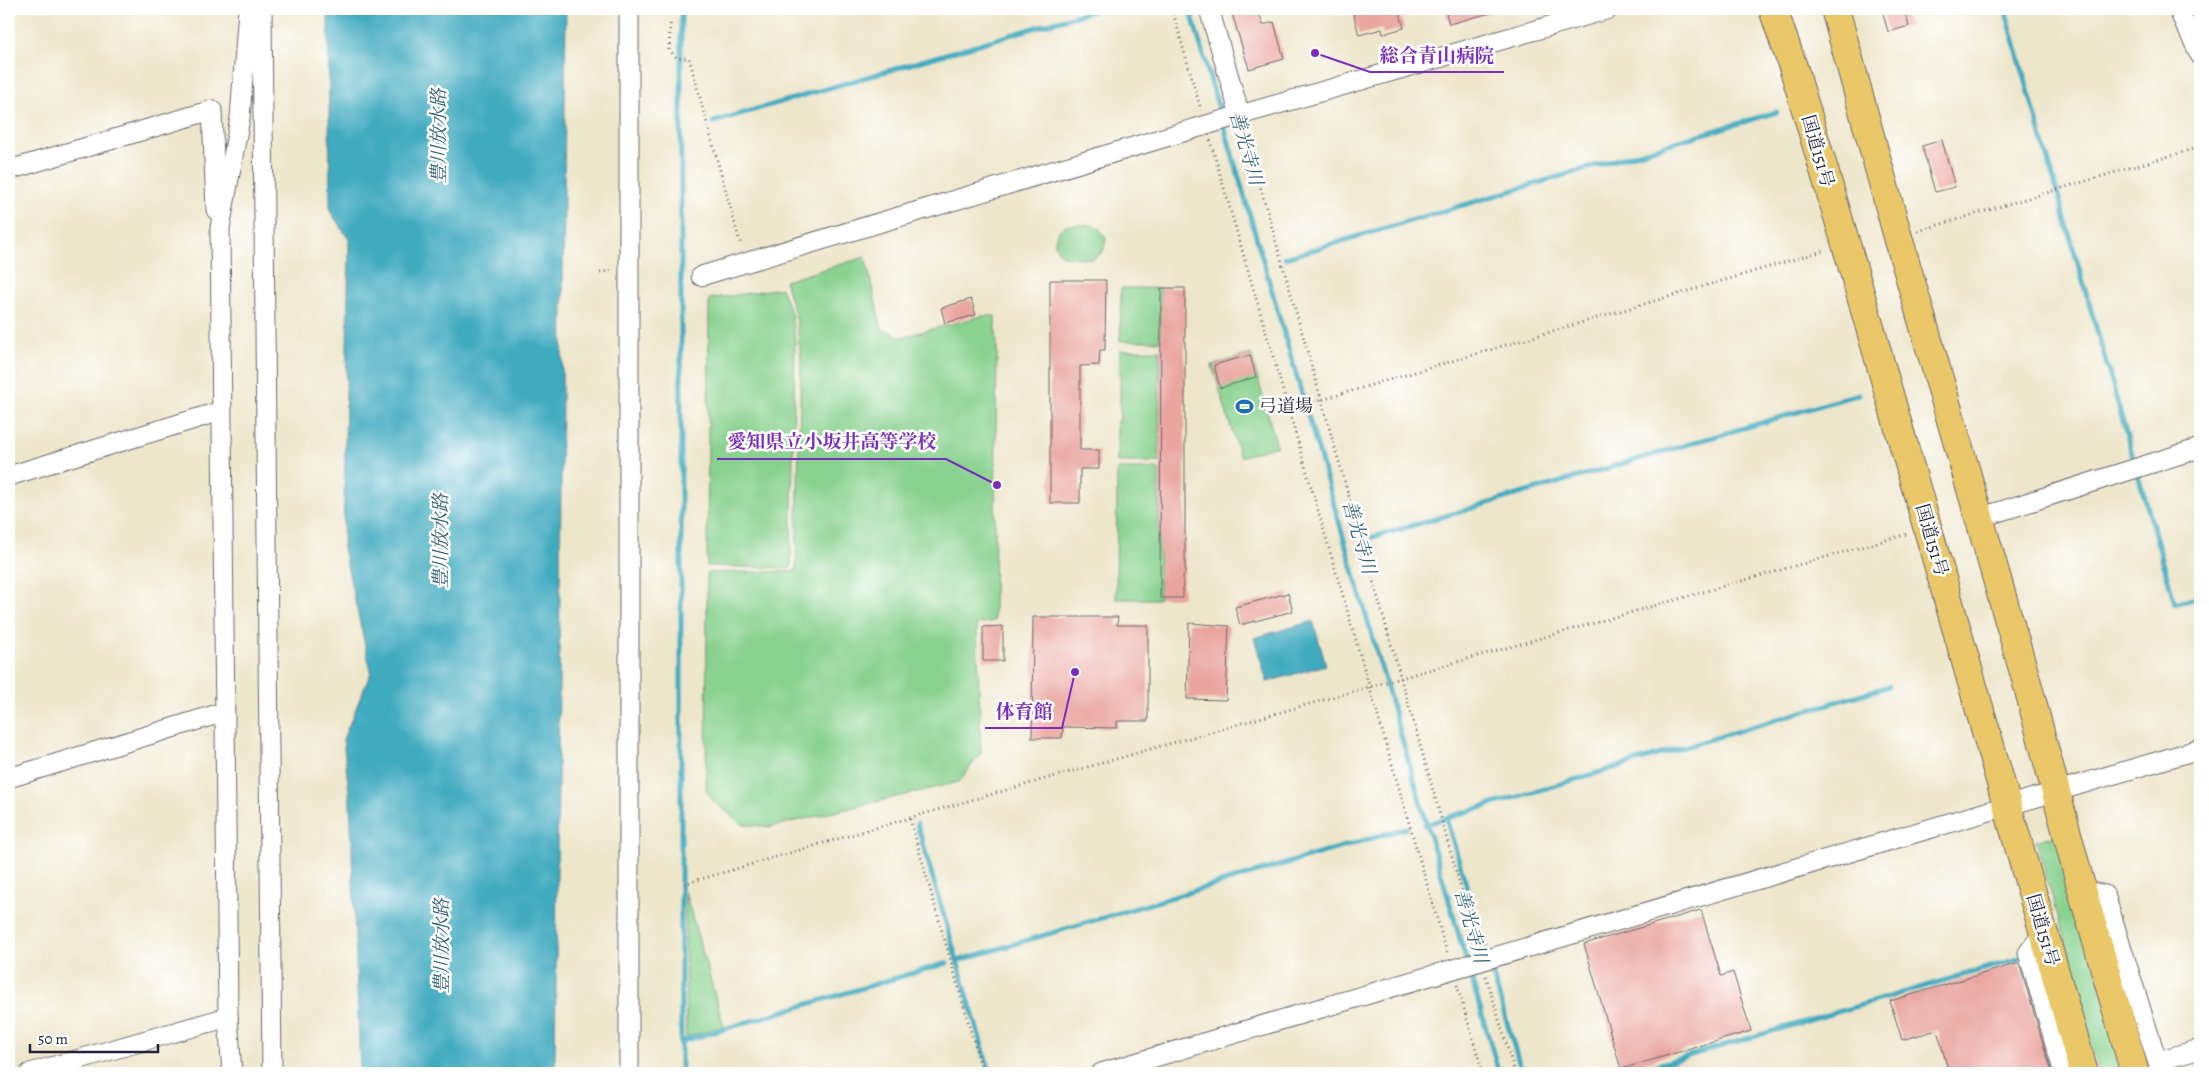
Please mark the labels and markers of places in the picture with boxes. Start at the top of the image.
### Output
callout: 総合青山病院 [1370,38,1504,72]
place label: 弓道場 [1259,394,1313,418]
sports icon: 弓道場 [1235,396,1255,416]
callout: 愛知県立小坂井高等学校 [717,425,946,459]
callout: 体育館 [985,694,1062,728]

